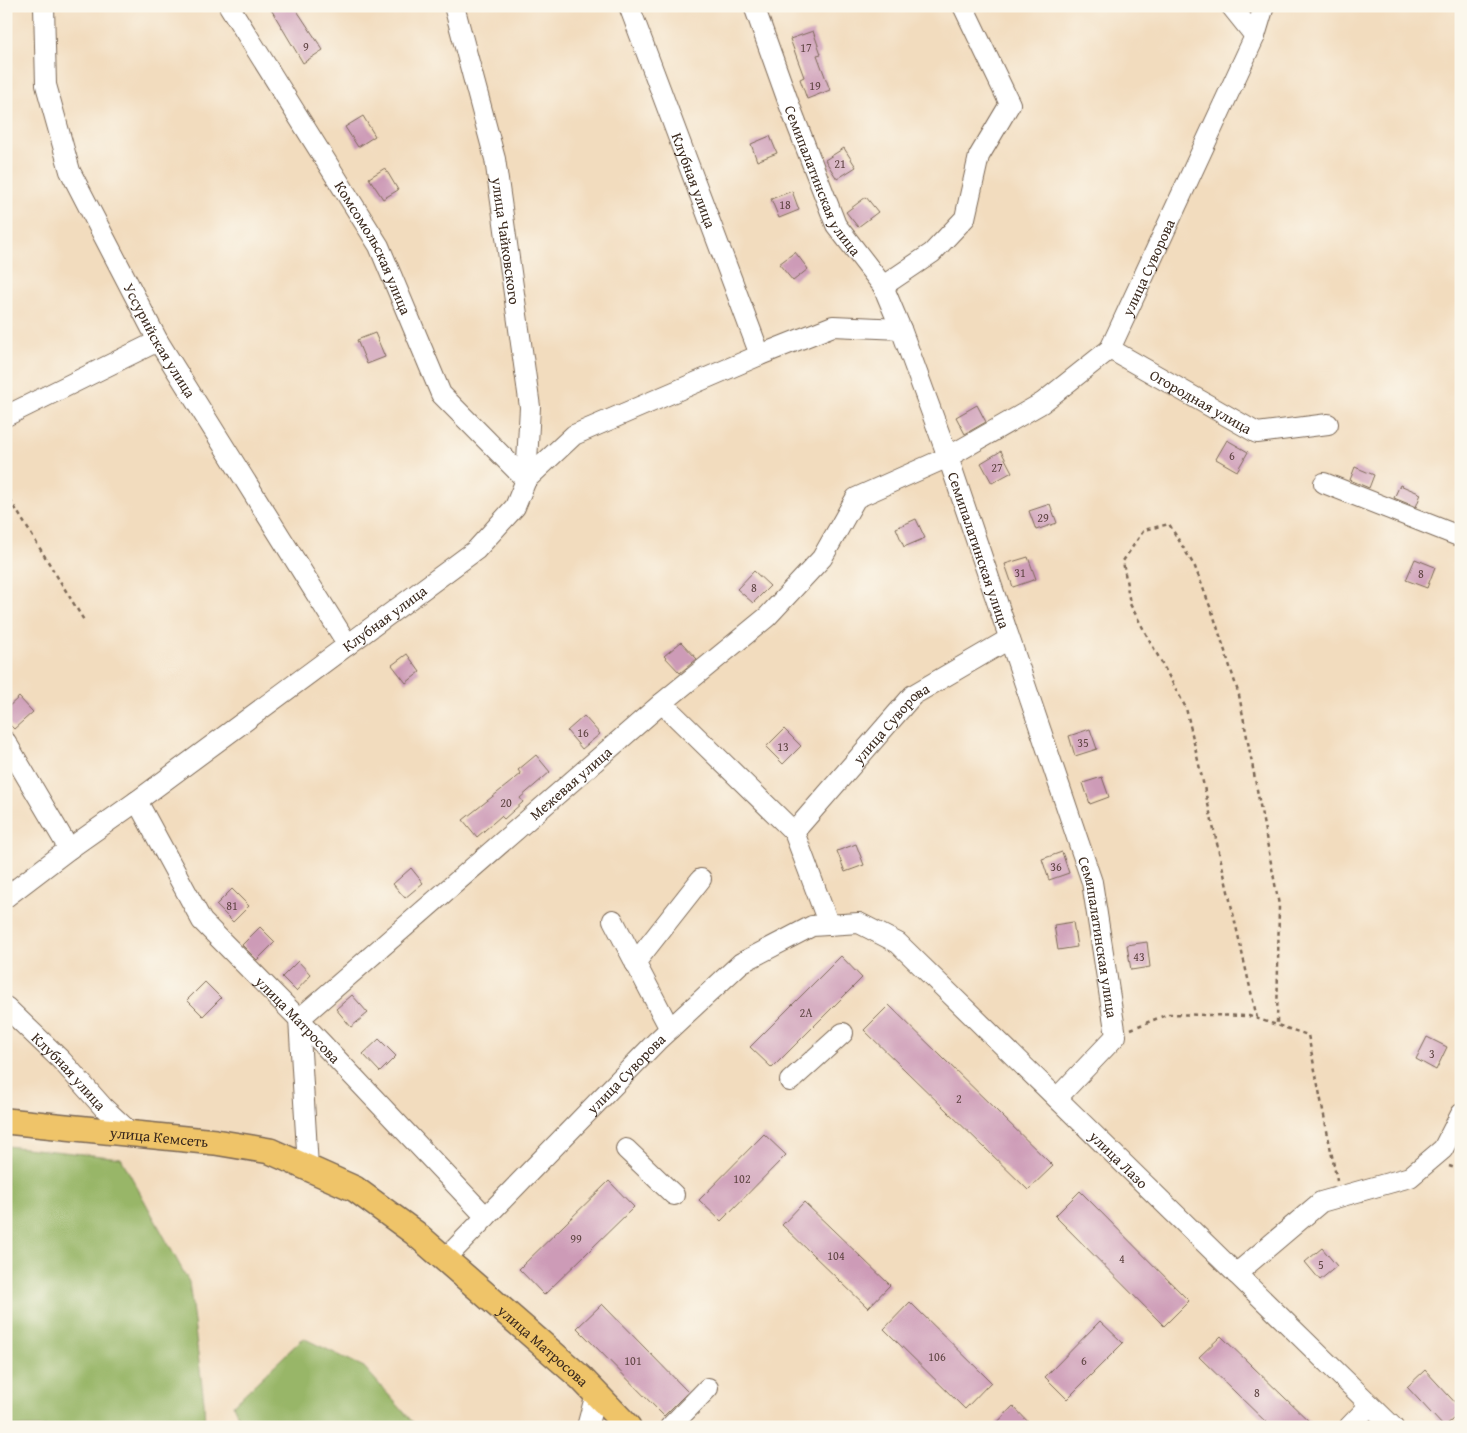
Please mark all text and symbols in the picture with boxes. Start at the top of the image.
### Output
house number: 9 [303,38,309,55]
house number: 17 [800,39,812,56]
house number: 19 [809,77,821,94]
street label: Семипалатинская улица [780,102,867,261]
street label: Клубная улица [667,130,722,231]
house number: 21 [834,155,846,172]
street label: улица Чайковского [487,175,526,306]
street label: Комсомольская улица [330,176,417,319]
house number: 18 [779,196,791,213]
street label: улица Суворова [1116,214,1180,320]
street label: Уссурийская улица [119,279,202,402]
street label: Огородная улица [1146,364,1257,439]
house number: 6 [1229,447,1235,464]
house number: 27 [991,459,1003,476]
street label: Семипалатинская улица [943,469,1016,632]
house number: 29 [1037,509,1049,526]
house number: 31 [1014,564,1026,581]
house number: 8 [1418,565,1424,582]
street label: Клубная улица [338,579,431,656]
house number: 8 [751,579,757,596]
street label: улица Суворова [847,677,934,769]
house number: 16 [577,724,589,741]
house number: 35 [1077,734,1089,751]
house number: 13 [777,738,789,755]
street label: Межевая улица [525,741,617,824]
house number: 20 [500,794,512,811]
street label: Семипалатинская улица [1074,854,1124,1020]
house number: 36 [1050,858,1062,875]
house number: 81 [226,897,238,914]
house number: 43 [1133,948,1145,965]
street label: улица Матросова [250,970,346,1068]
house number: 2А [799,1004,813,1021]
street label: Клубная улица [27,1027,112,1115]
street label: улица Суворова [581,1028,670,1119]
house number: 3 [1429,1045,1435,1062]
house number: 2 [956,1090,962,1107]
street label: улица Кемсеть [108,1121,209,1152]
street label: улица Лазо [1084,1125,1153,1193]
house number: 102 [733,1170,751,1187]
house number: 99 [570,1230,582,1247]
house number: 104 [827,1247,845,1264]
house number: 4 [1119,1250,1125,1267]
house number: 5 [1318,1256,1324,1273]
street label: улица Матросова [493,1299,594,1391]
house number: 106 [928,1348,946,1365]
house number: 101 [624,1352,642,1369]
house number: 6 [1081,1352,1087,1369]
house number: 8 [1254,1384,1260,1401]

